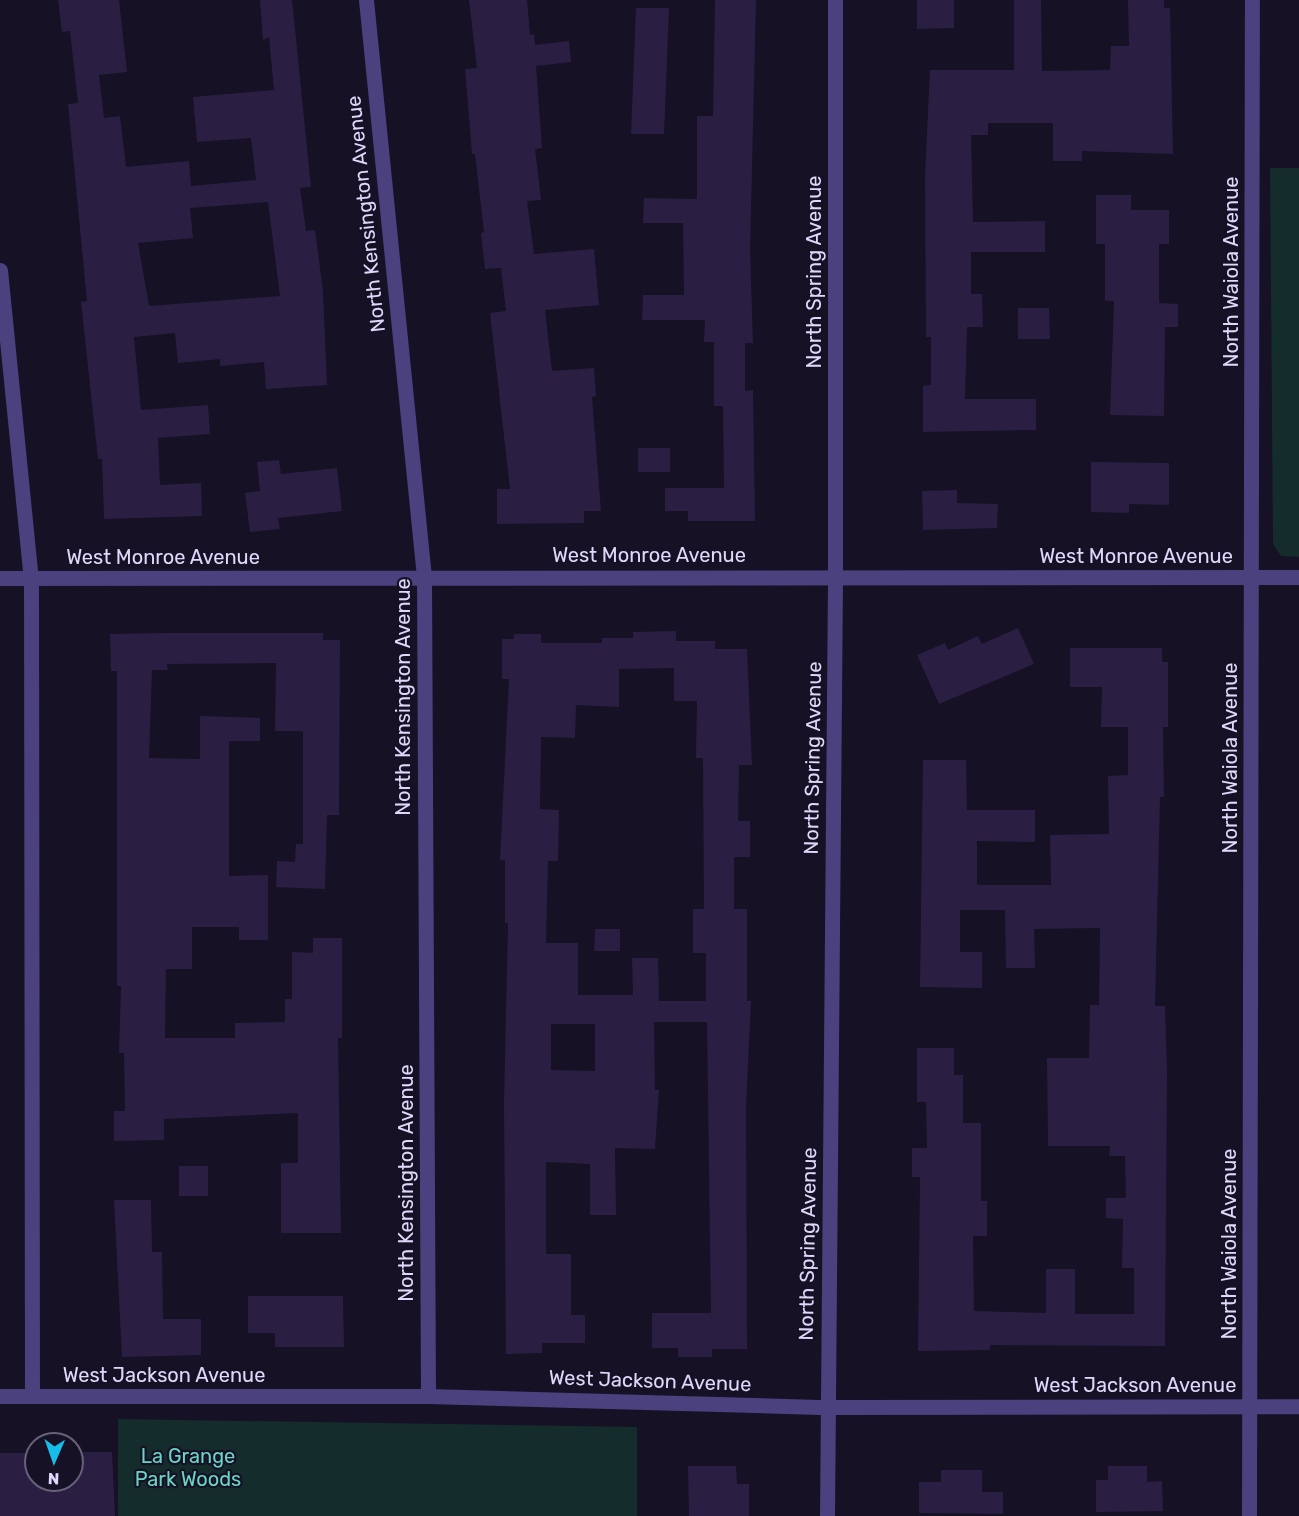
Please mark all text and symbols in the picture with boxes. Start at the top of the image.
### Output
street label: North Kensington Avenue [342,94,390,334]
street label: North Spring Avenue [802,175,826,369]
street label: North Waiola Avenue [1219,176,1243,368]
street label: West Monroe Avenue [552,543,746,567]
street label: West Monroe Avenue [1039,544,1233,568]
street label: West Monroe Avenue [66,545,260,569]
street label: North Kensington Avenue [391,578,415,816]
street label: North Spring Avenue [799,661,827,855]
street label: North Waiola Avenue [1218,662,1242,854]
street label: North Kensington Avenue [394,1064,418,1302]
street label: North Spring Avenue [794,1147,822,1341]
street label: North Waiola Avenue [1217,1148,1241,1340]
street label: West Jackson Avenue [62,1363,266,1387]
street label: West Jackson Avenue [548,1365,752,1397]
street label: West Jackson Avenue [1033,1373,1237,1397]
north arrow [24,1432,84,1492]
park label: La Grange Park Woods [134,1445,242,1492]
text: N [47,1469,60,1488]

